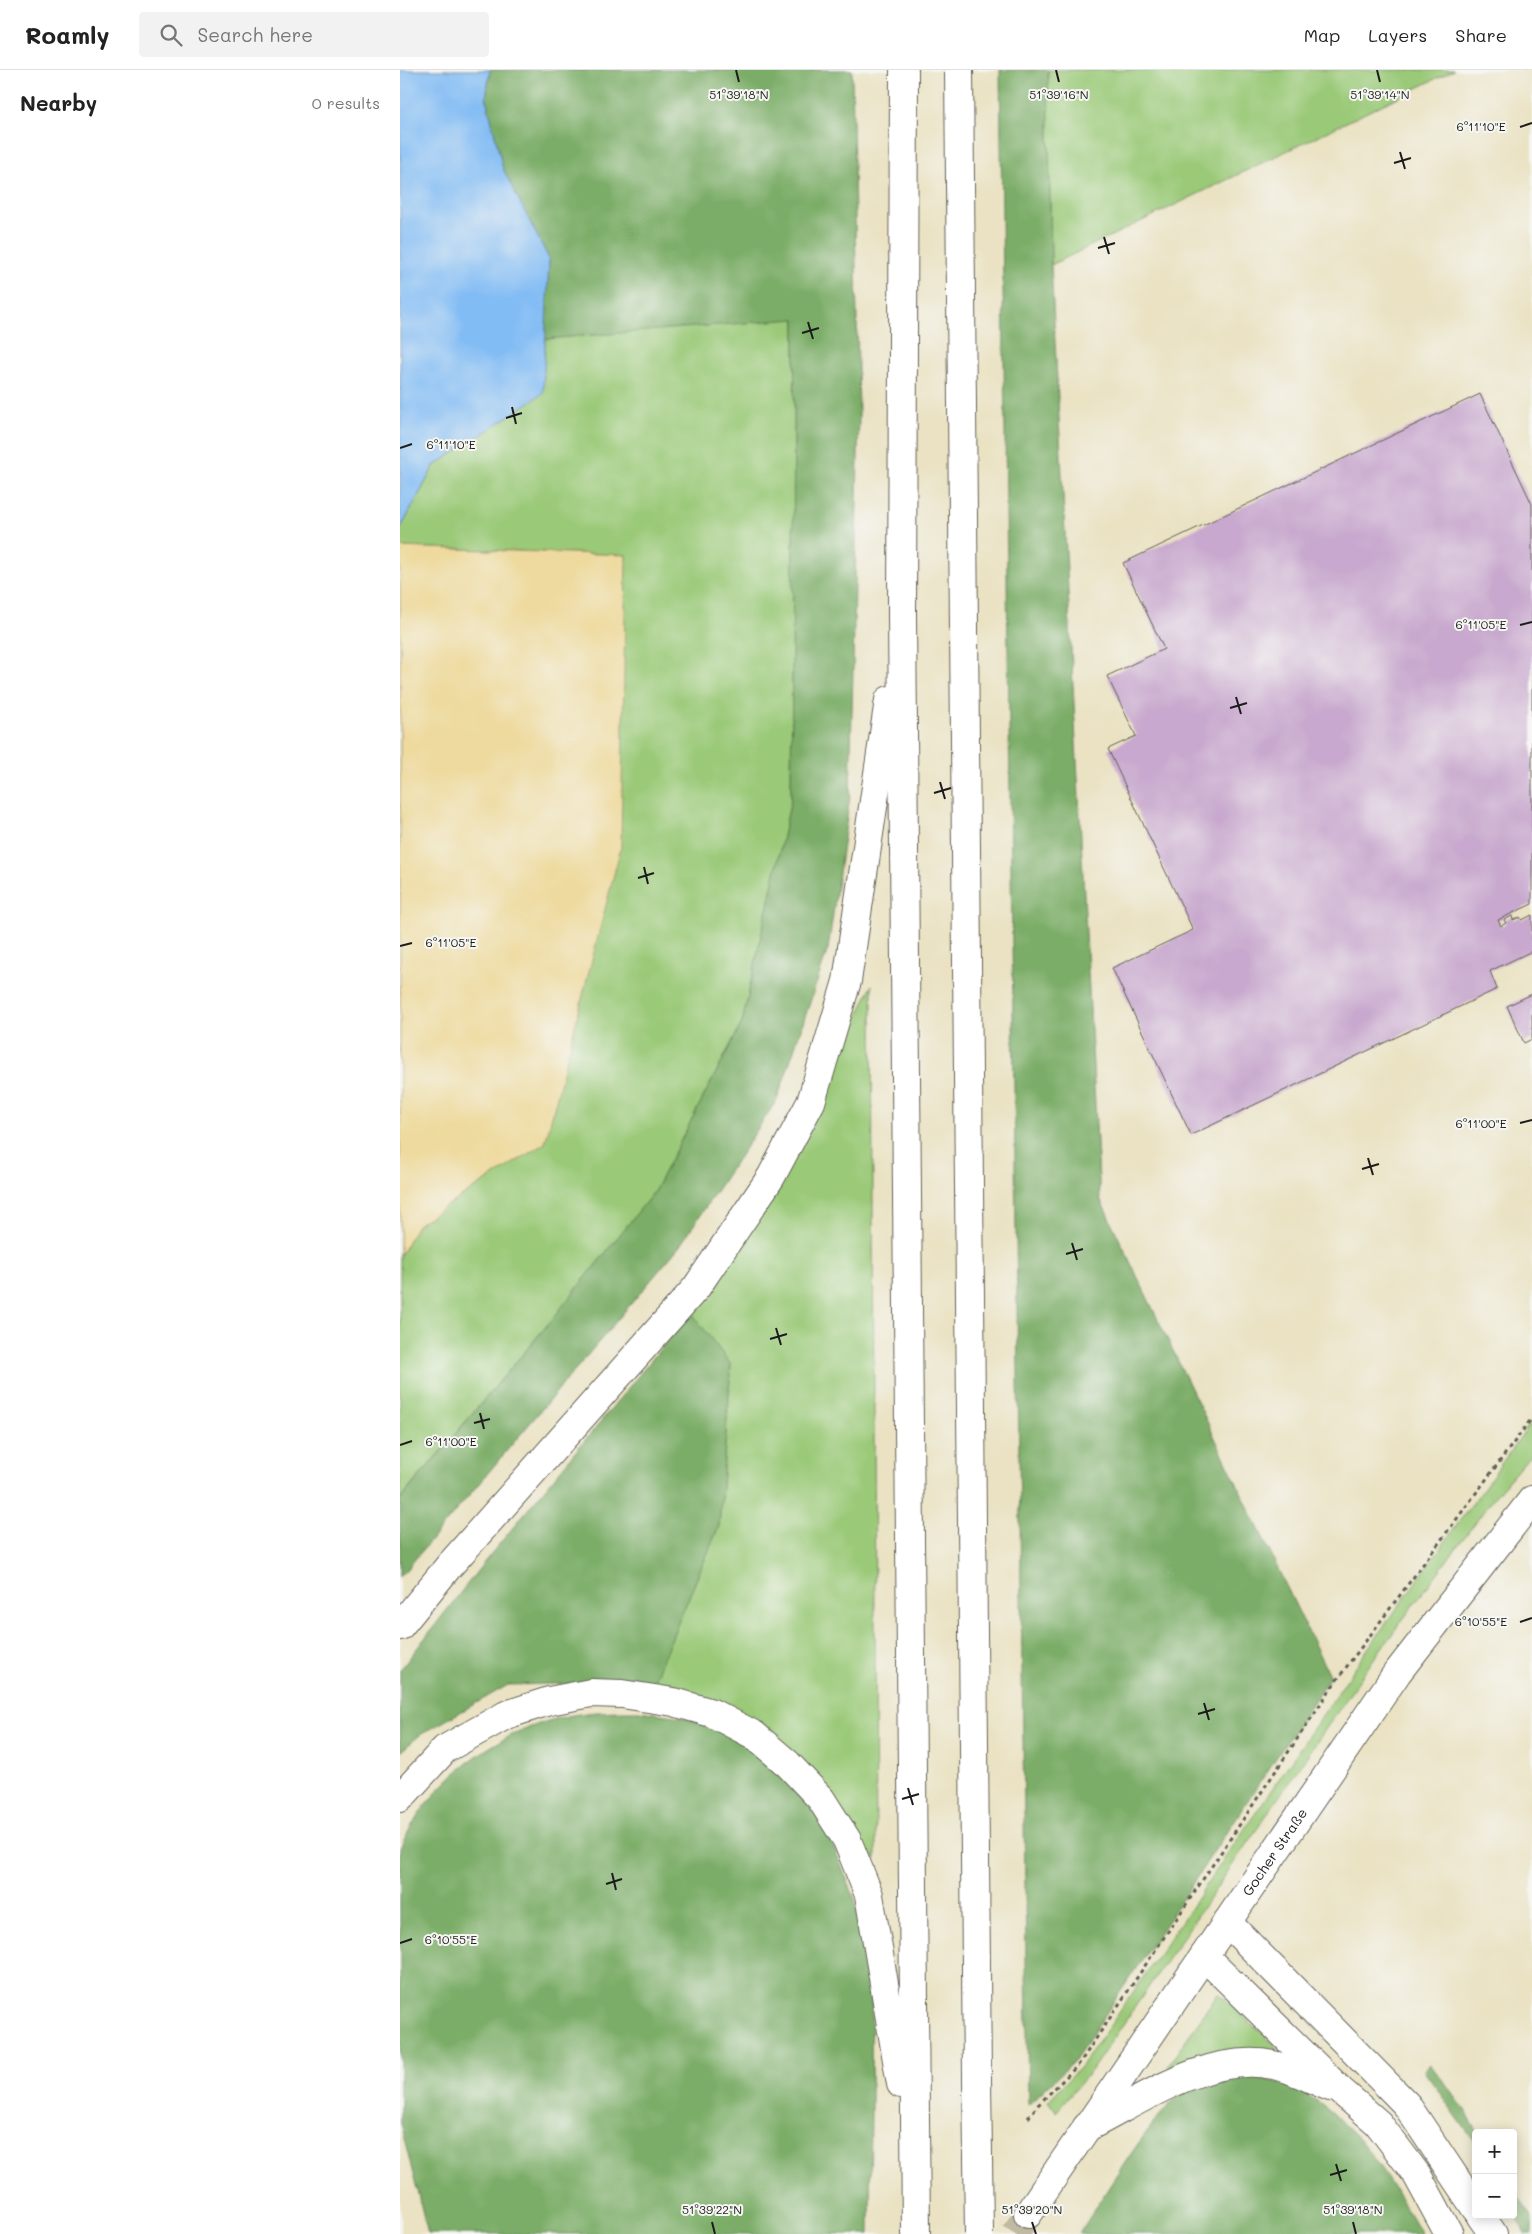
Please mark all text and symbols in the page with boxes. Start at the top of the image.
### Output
search box [139,12,489,57]
text: Roamly [25,19,109,50]
icon: search [157,21,185,49]
text: Search here [197,22,313,47]
text: Map [1304,23,1340,47]
text: Layers [1368,23,1427,47]
text: Share [1455,23,1507,47]
text: 51°39'18"N [709,86,769,102]
text: 51°39'16"N [1029,86,1089,102]
text: 51°39'14"N [1350,86,1410,102]
text: Nearby [20,89,97,116]
text: 0 results [312,92,380,113]
text: 6°11'10"E [1456,118,1506,134]
text: 6°11'10"E [426,436,476,452]
text: 6°11'05"E [1456,616,1507,632]
text: 6°11'05"E [426,934,477,950]
text: 6°11'00"E [1455,1115,1507,1131]
text: 6°11'00"E [425,1433,477,1449]
text: 6°10'55"E [1455,1613,1507,1629]
street label: Gocher Straße [1238,1804,1311,1900]
text: 6°10'55"E [425,1931,477,1947]
map controls [1472,2129,1517,2219]
button: + [1472,2129,1517,2174]
button: − [1472,2174,1517,2219]
text: 51°39'22"N [682,2201,742,2217]
text: 51°39'20"N [1002,2201,1062,2217]
text: 51°39'18"N [1323,2201,1383,2217]

